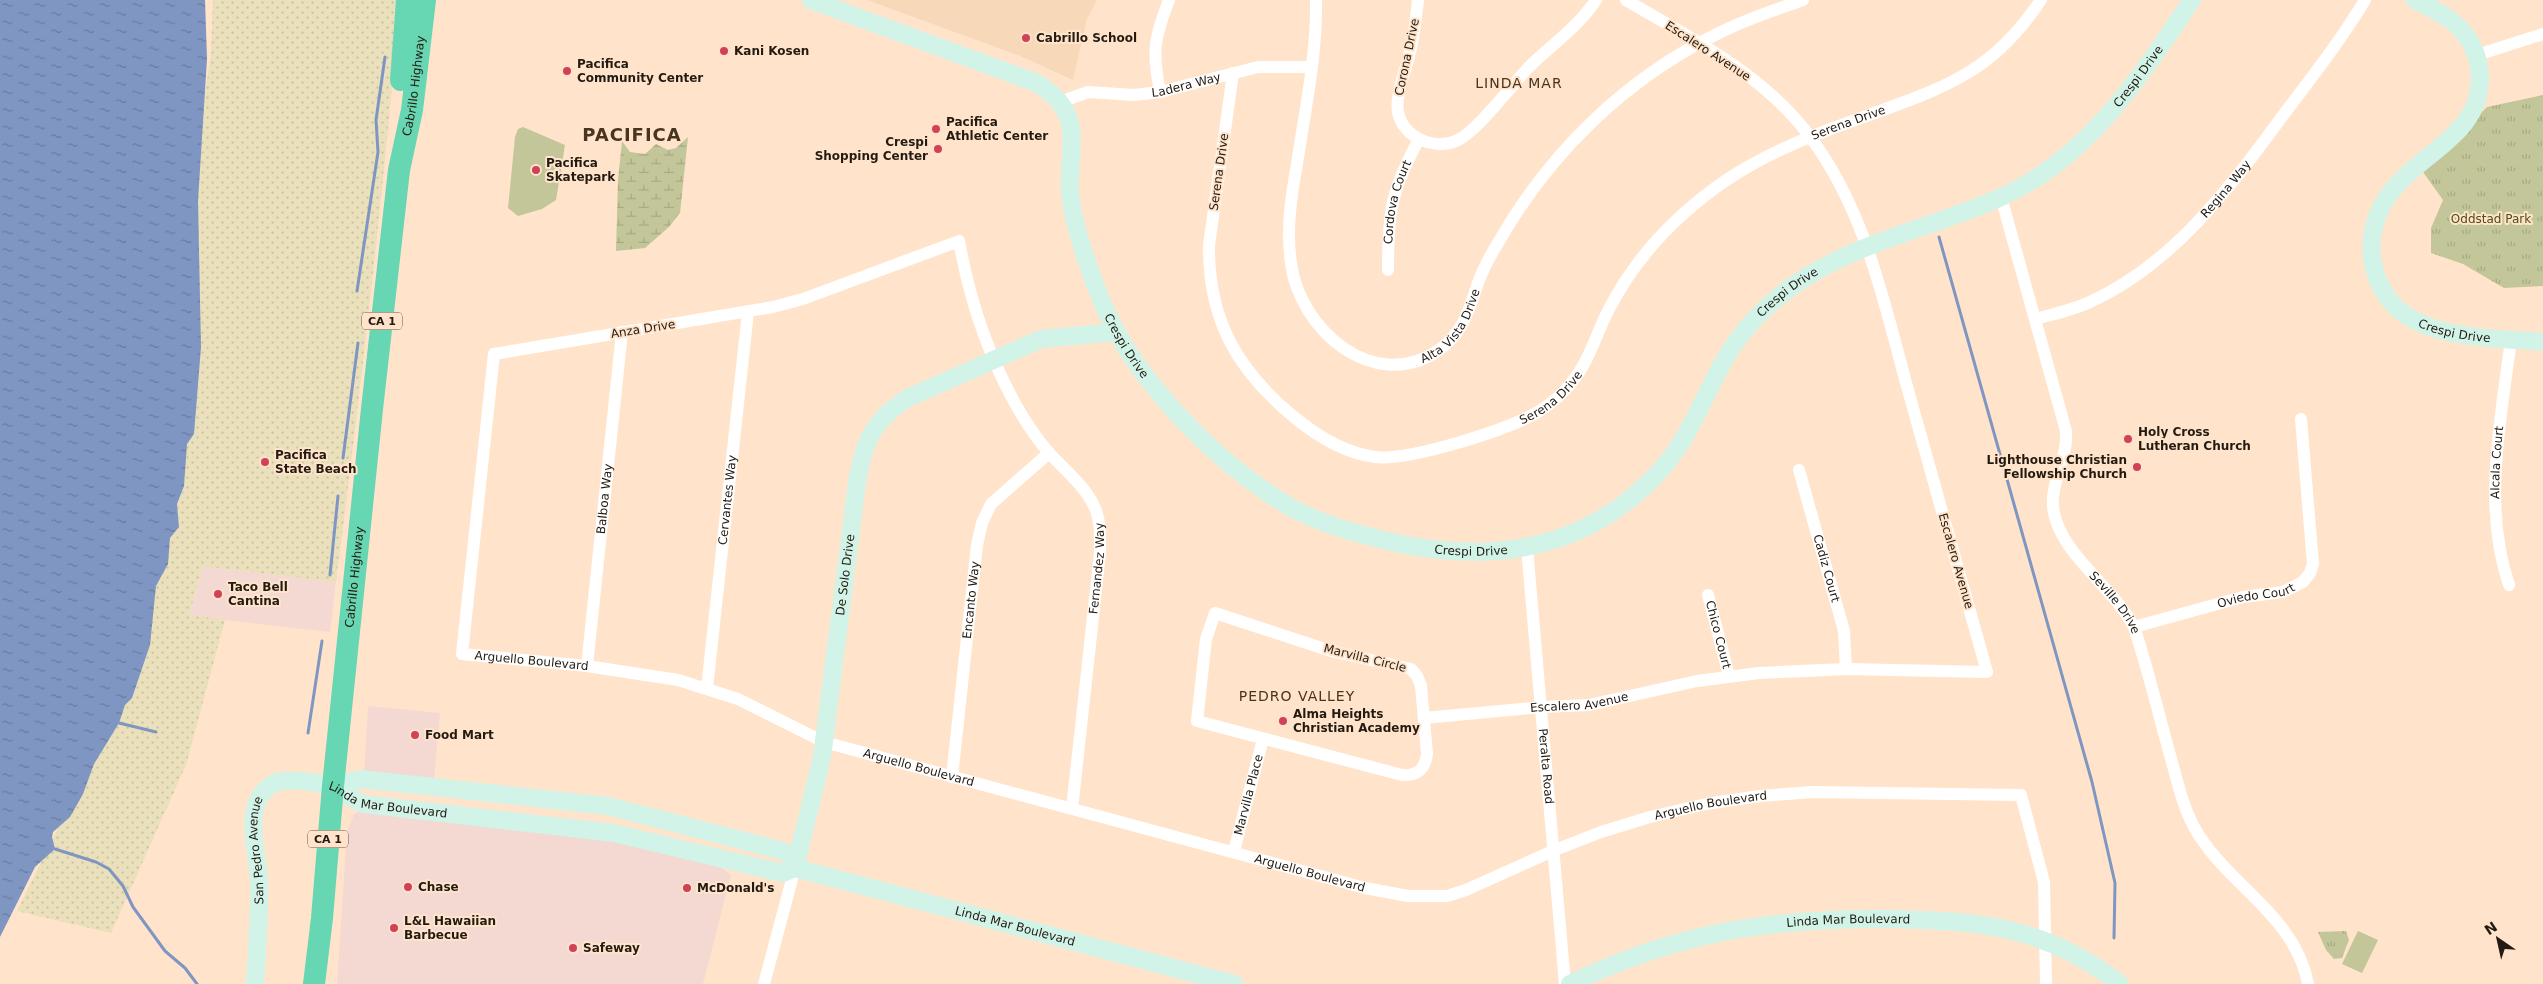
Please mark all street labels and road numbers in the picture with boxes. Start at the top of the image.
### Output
street label: Corona Drive [1392,17,1422,97]
street label: Escalero Avenue [1663,18,1753,84]
street label: Cabrillo Highway [400,35,428,137]
street label: Crespi Drive [2111,43,2166,110]
street label: Ladera Way [1151,70,1222,100]
street label: Serena Drive [1809,103,1887,143]
street label: Serena Drive [1207,132,1231,212]
street label: Regina Way [2198,157,2254,221]
street label: Cordova Court [1381,158,1414,244]
street label: Crespi Drive [1754,264,1820,320]
street label: Alta Vista Drive [1418,287,1483,366]
street label: Crespi Drive [1101,311,1152,381]
road number: CA 1 [362,312,402,330]
street label: Crespi Drive [2416,316,2491,345]
street label: Anza Drive [610,317,676,341]
street label: Serena Drive [1517,368,1585,427]
street label: Alcala Court [2488,425,2506,499]
street label: Cervantes Way [716,454,739,546]
street label: Balboa Way [594,463,615,535]
street label: Escalero Avenue [1936,512,1976,610]
street label: Fernandez Way [1086,522,1107,615]
street label: Cabrillo Highway [342,526,367,628]
street label: De Solo Drive [833,533,857,616]
street label: Cadiz Court [1810,533,1843,604]
street label: Crespi Drive [1434,542,1509,559]
street label: Encanto Way [960,560,982,640]
street label: Seville Drive [2086,569,2143,636]
street label: Oviedo Court [2215,580,2297,611]
street label: Chico Court [1703,599,1734,671]
street label: Marvilla Circle [1322,641,1408,675]
street label: Arguello Boulevard [474,648,589,673]
street label: Escalero Avenue [1529,689,1630,715]
street label: Peralta Road [1536,728,1556,805]
street label: Arguello Boulevard [862,746,976,789]
street label: Marvilla Place [1231,753,1266,837]
street label: Linda Mar Boulevard [327,779,448,821]
street label: Arguello Boulevard [1653,788,1767,823]
street label: San Pedro Avenue [246,794,266,905]
road number: CA 1 [308,831,348,848]
street label: Arguello Boulevard [1253,851,1367,895]
street label: Linda Mar Boulevard [954,904,1077,949]
street label: Linda Mar Boulevard [1786,912,1911,930]

